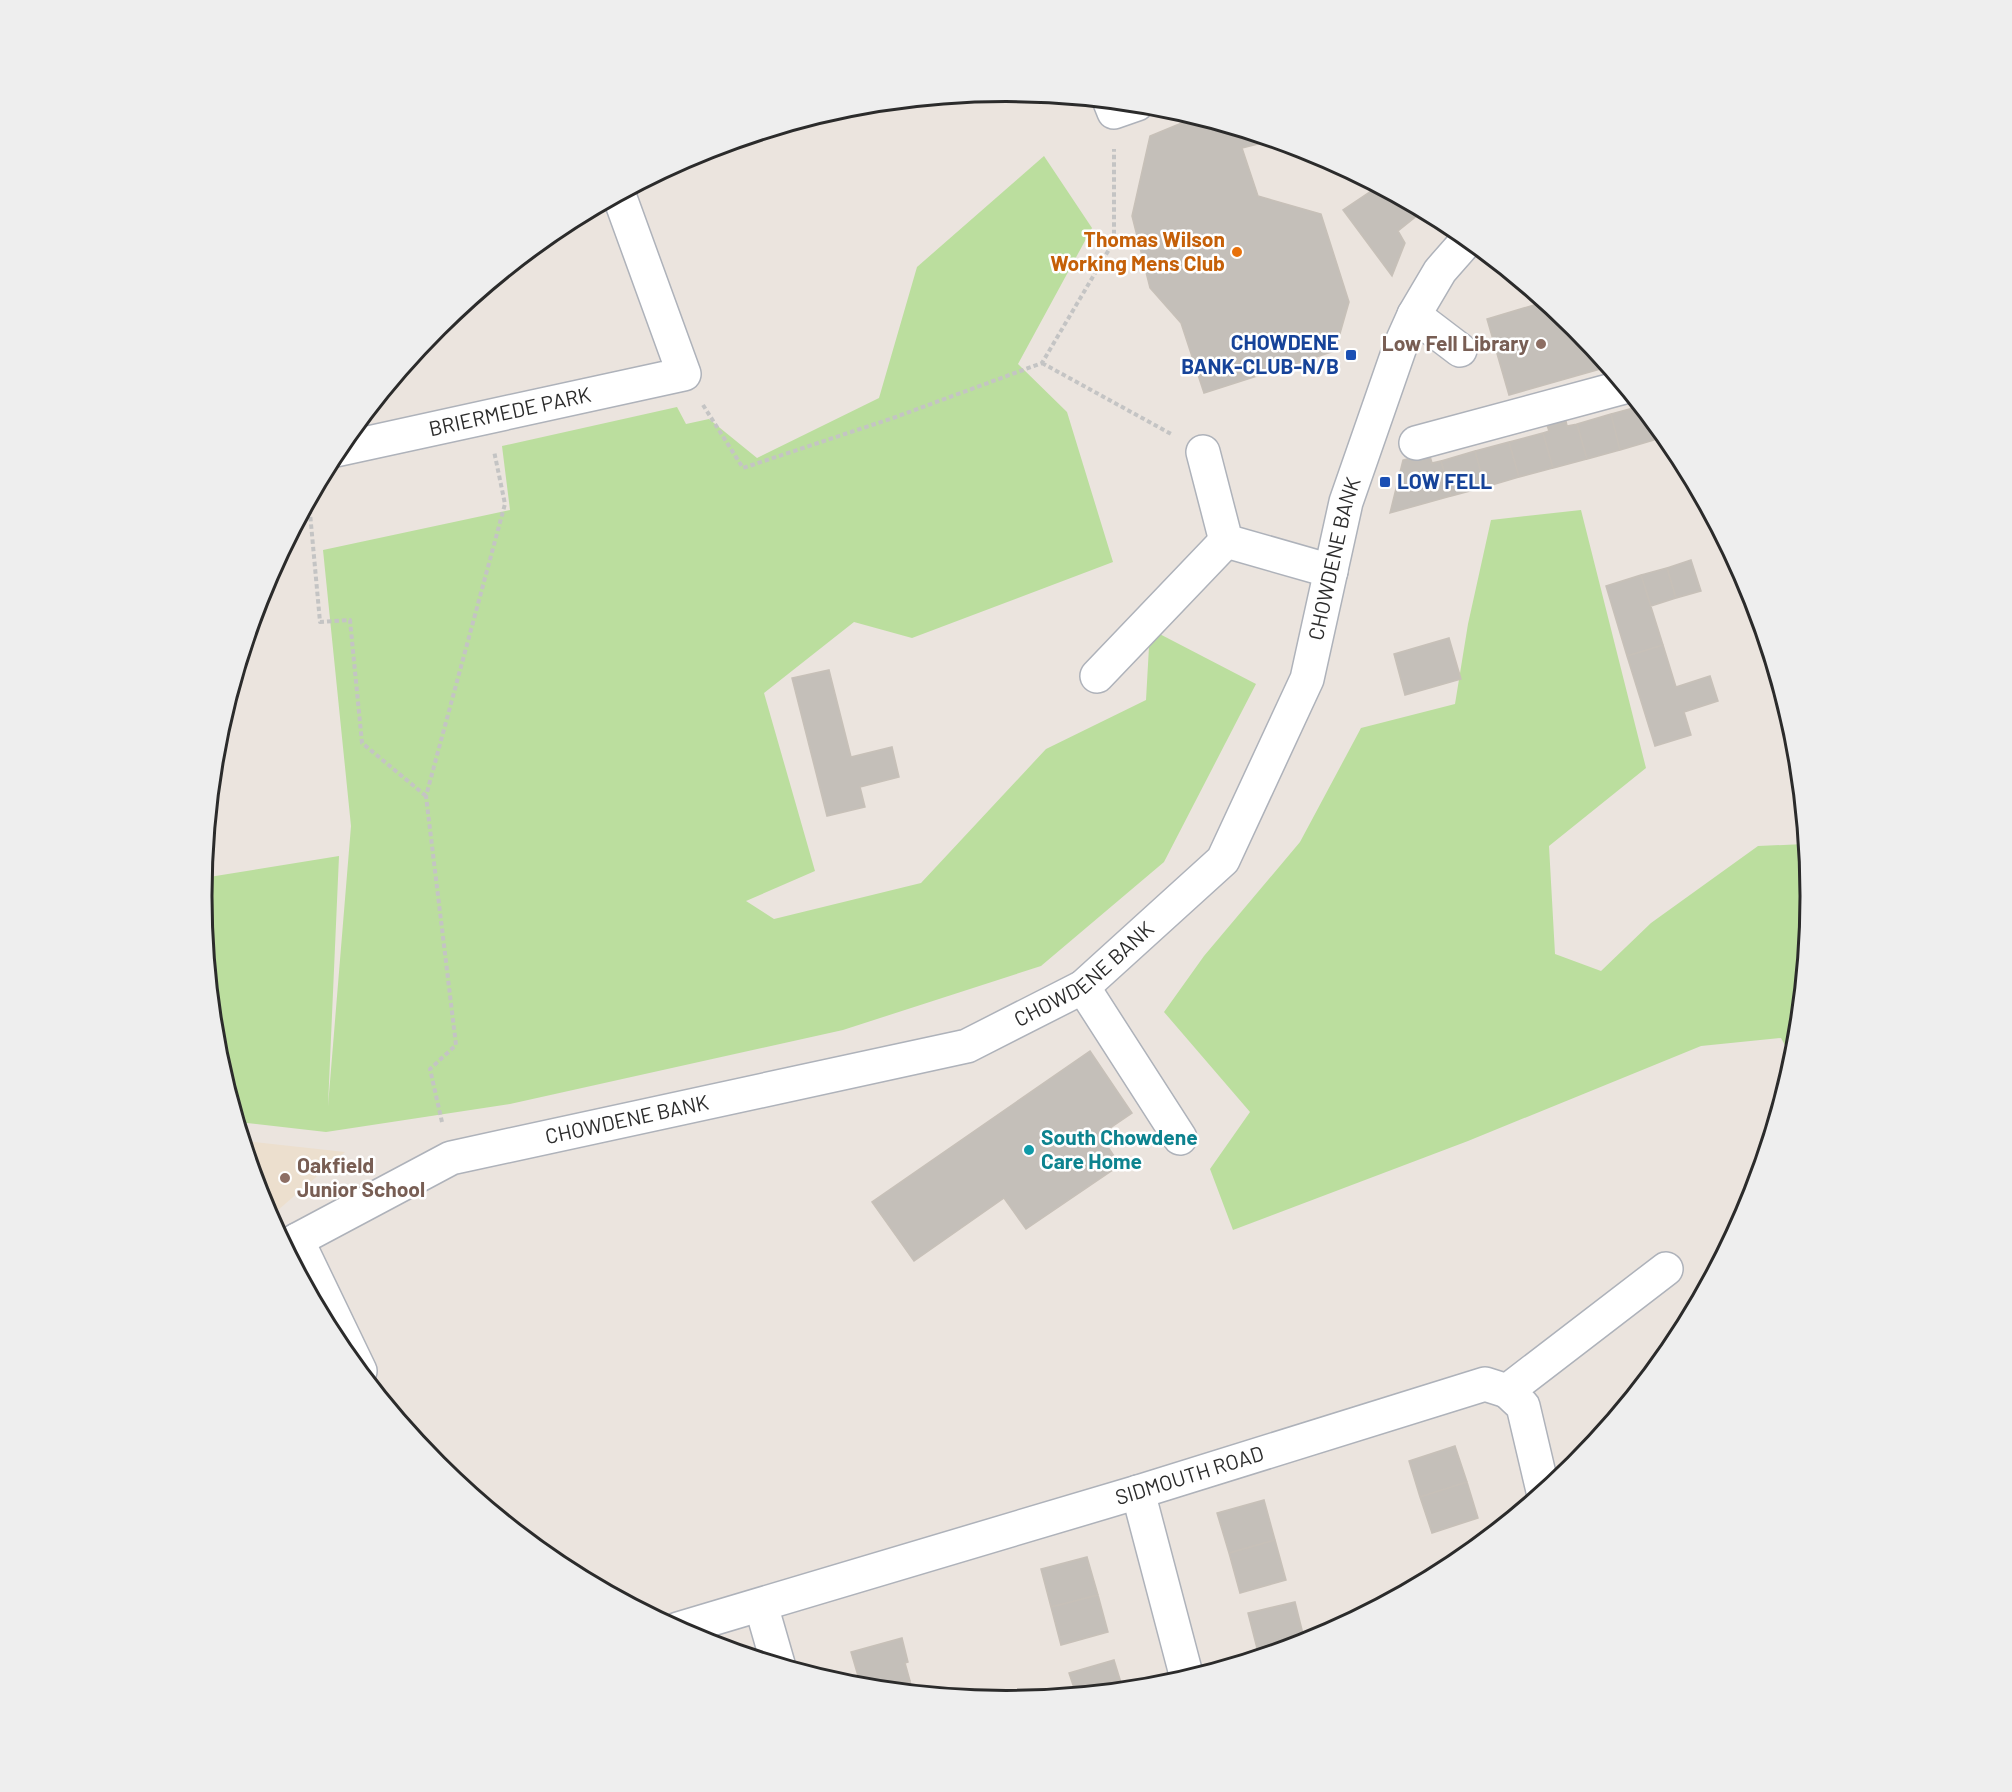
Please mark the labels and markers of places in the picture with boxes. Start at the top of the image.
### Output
place label: Thomas Wilson Working Mens Club [1050,226,1225,275]
marker: Thomas Wilson Working Mens Club [1230,245,1244,259]
place label: CHOWDENE BANK-CLUB-N/B [1181,329,1339,378]
place label: Low Fell Library [1382,330,1529,355]
marker: Low Fell Library [1534,337,1548,351]
marker: CHOWDENE BANK-CLUB-N/B [1344,348,1358,362]
place label: LOW FELL [1397,468,1492,493]
marker: LOW FELL [1378,475,1392,489]
place label: South Chowdene Care Home [1041,1124,1198,1173]
marker: South Chowdene Care Home [1022,1143,1036,1157]
place label: Oakfield Junior School [297,1152,425,1201]
marker: Oakfield Junior School [278,1171,292,1185]

